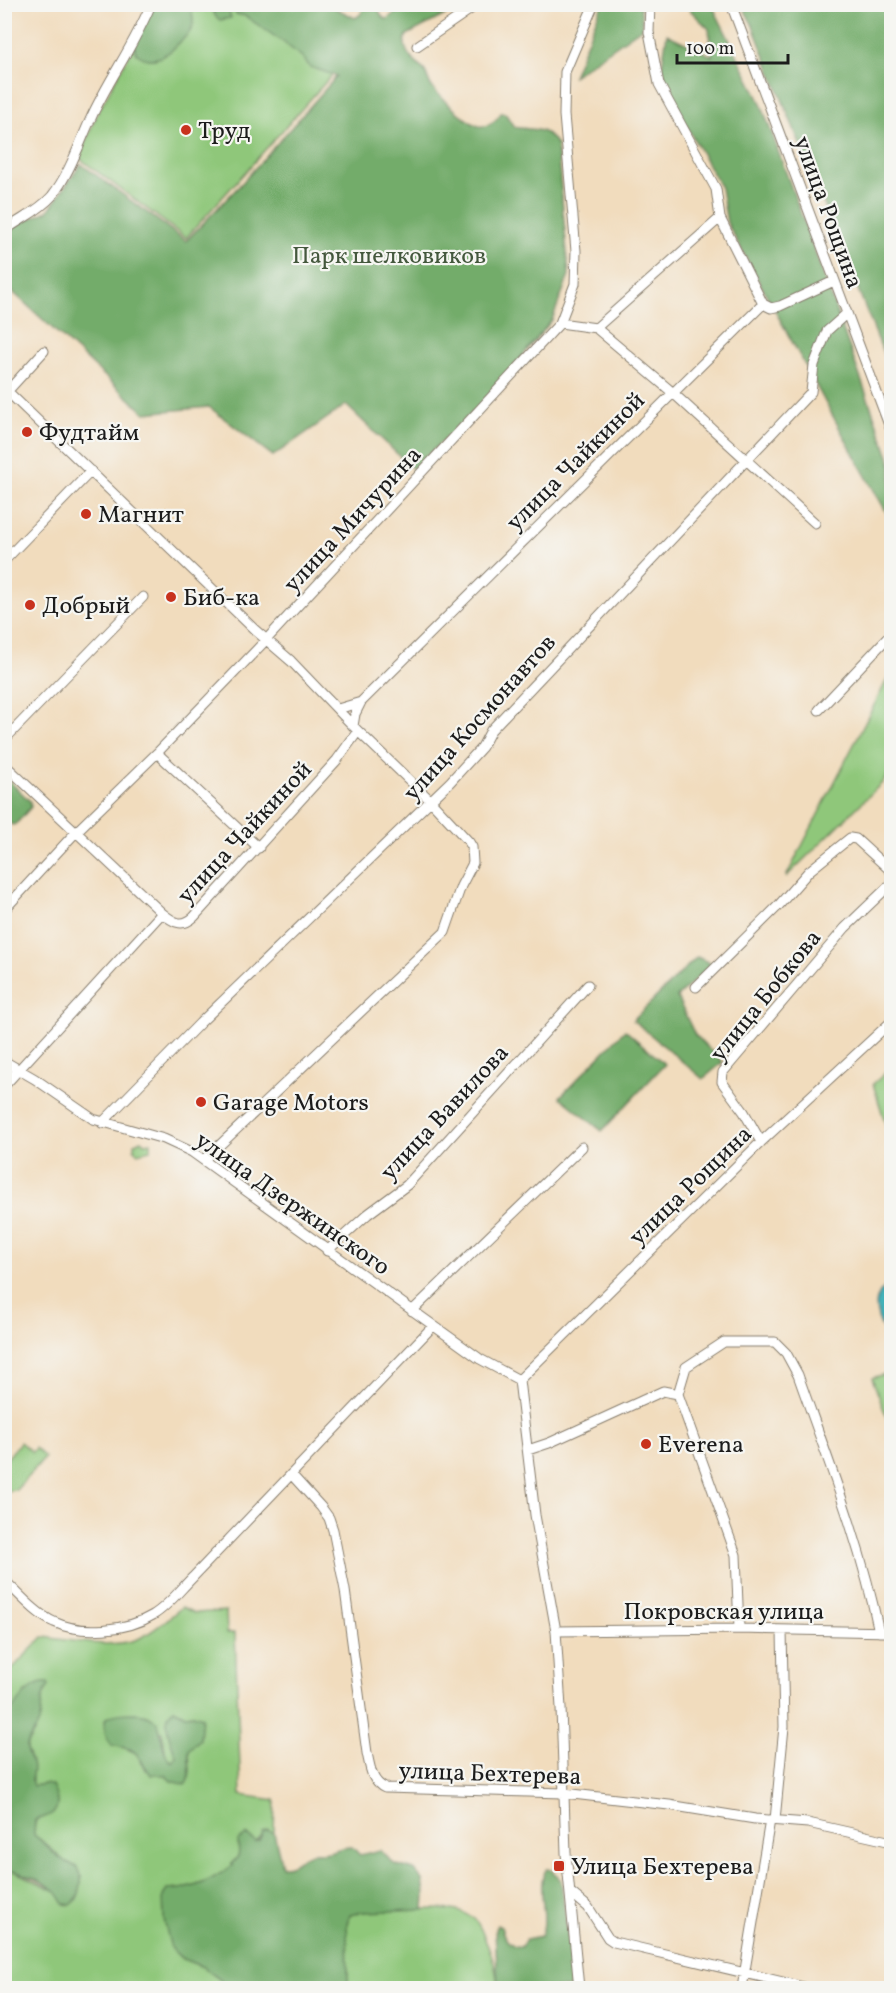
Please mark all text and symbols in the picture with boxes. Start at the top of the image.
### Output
scale bar [677,27,788,65]
text: 100 m [686,37,735,62]
place label: Труд [198,115,251,149]
marker: Труд [179,123,193,137]
street label: улица Рощина [784,132,870,294]
park label: Парк шелковиков [292,240,486,274]
street label: улица Чайкиной [499,385,654,540]
place label: Фудтайм [39,417,139,451]
marker: Фудтайм [20,425,34,439]
street label: улица Мичурина [277,440,430,601]
place label: Магнит [98,499,184,533]
marker: Магнит [79,507,93,521]
place label: Биб-ка [183,582,260,616]
place label: Добрый [42,590,130,624]
marker: Биб-ка [164,590,178,604]
marker: Добрый [23,598,37,612]
street label: улица Космонавтов [396,627,565,809]
street label: улица Чайкиной [170,754,321,912]
street label: улица Бобкова [703,923,830,1070]
street label: улица Вавилова [373,1038,518,1189]
place label: Garage Motors [213,1087,369,1121]
marker: Garage Motors [194,1095,208,1109]
street label: улица Рощина [622,1119,761,1254]
street label: улица Дзержинского [187,1124,396,1285]
place label: Everena [658,1429,744,1463]
marker: Everena [639,1437,653,1451]
street label: Покровская улица [624,1596,824,1630]
street label: улица Бехтерева [398,1755,582,1795]
place label: Улица Бехтерева [571,1851,754,1885]
marker: Улица Бехтерева [552,1859,566,1873]

